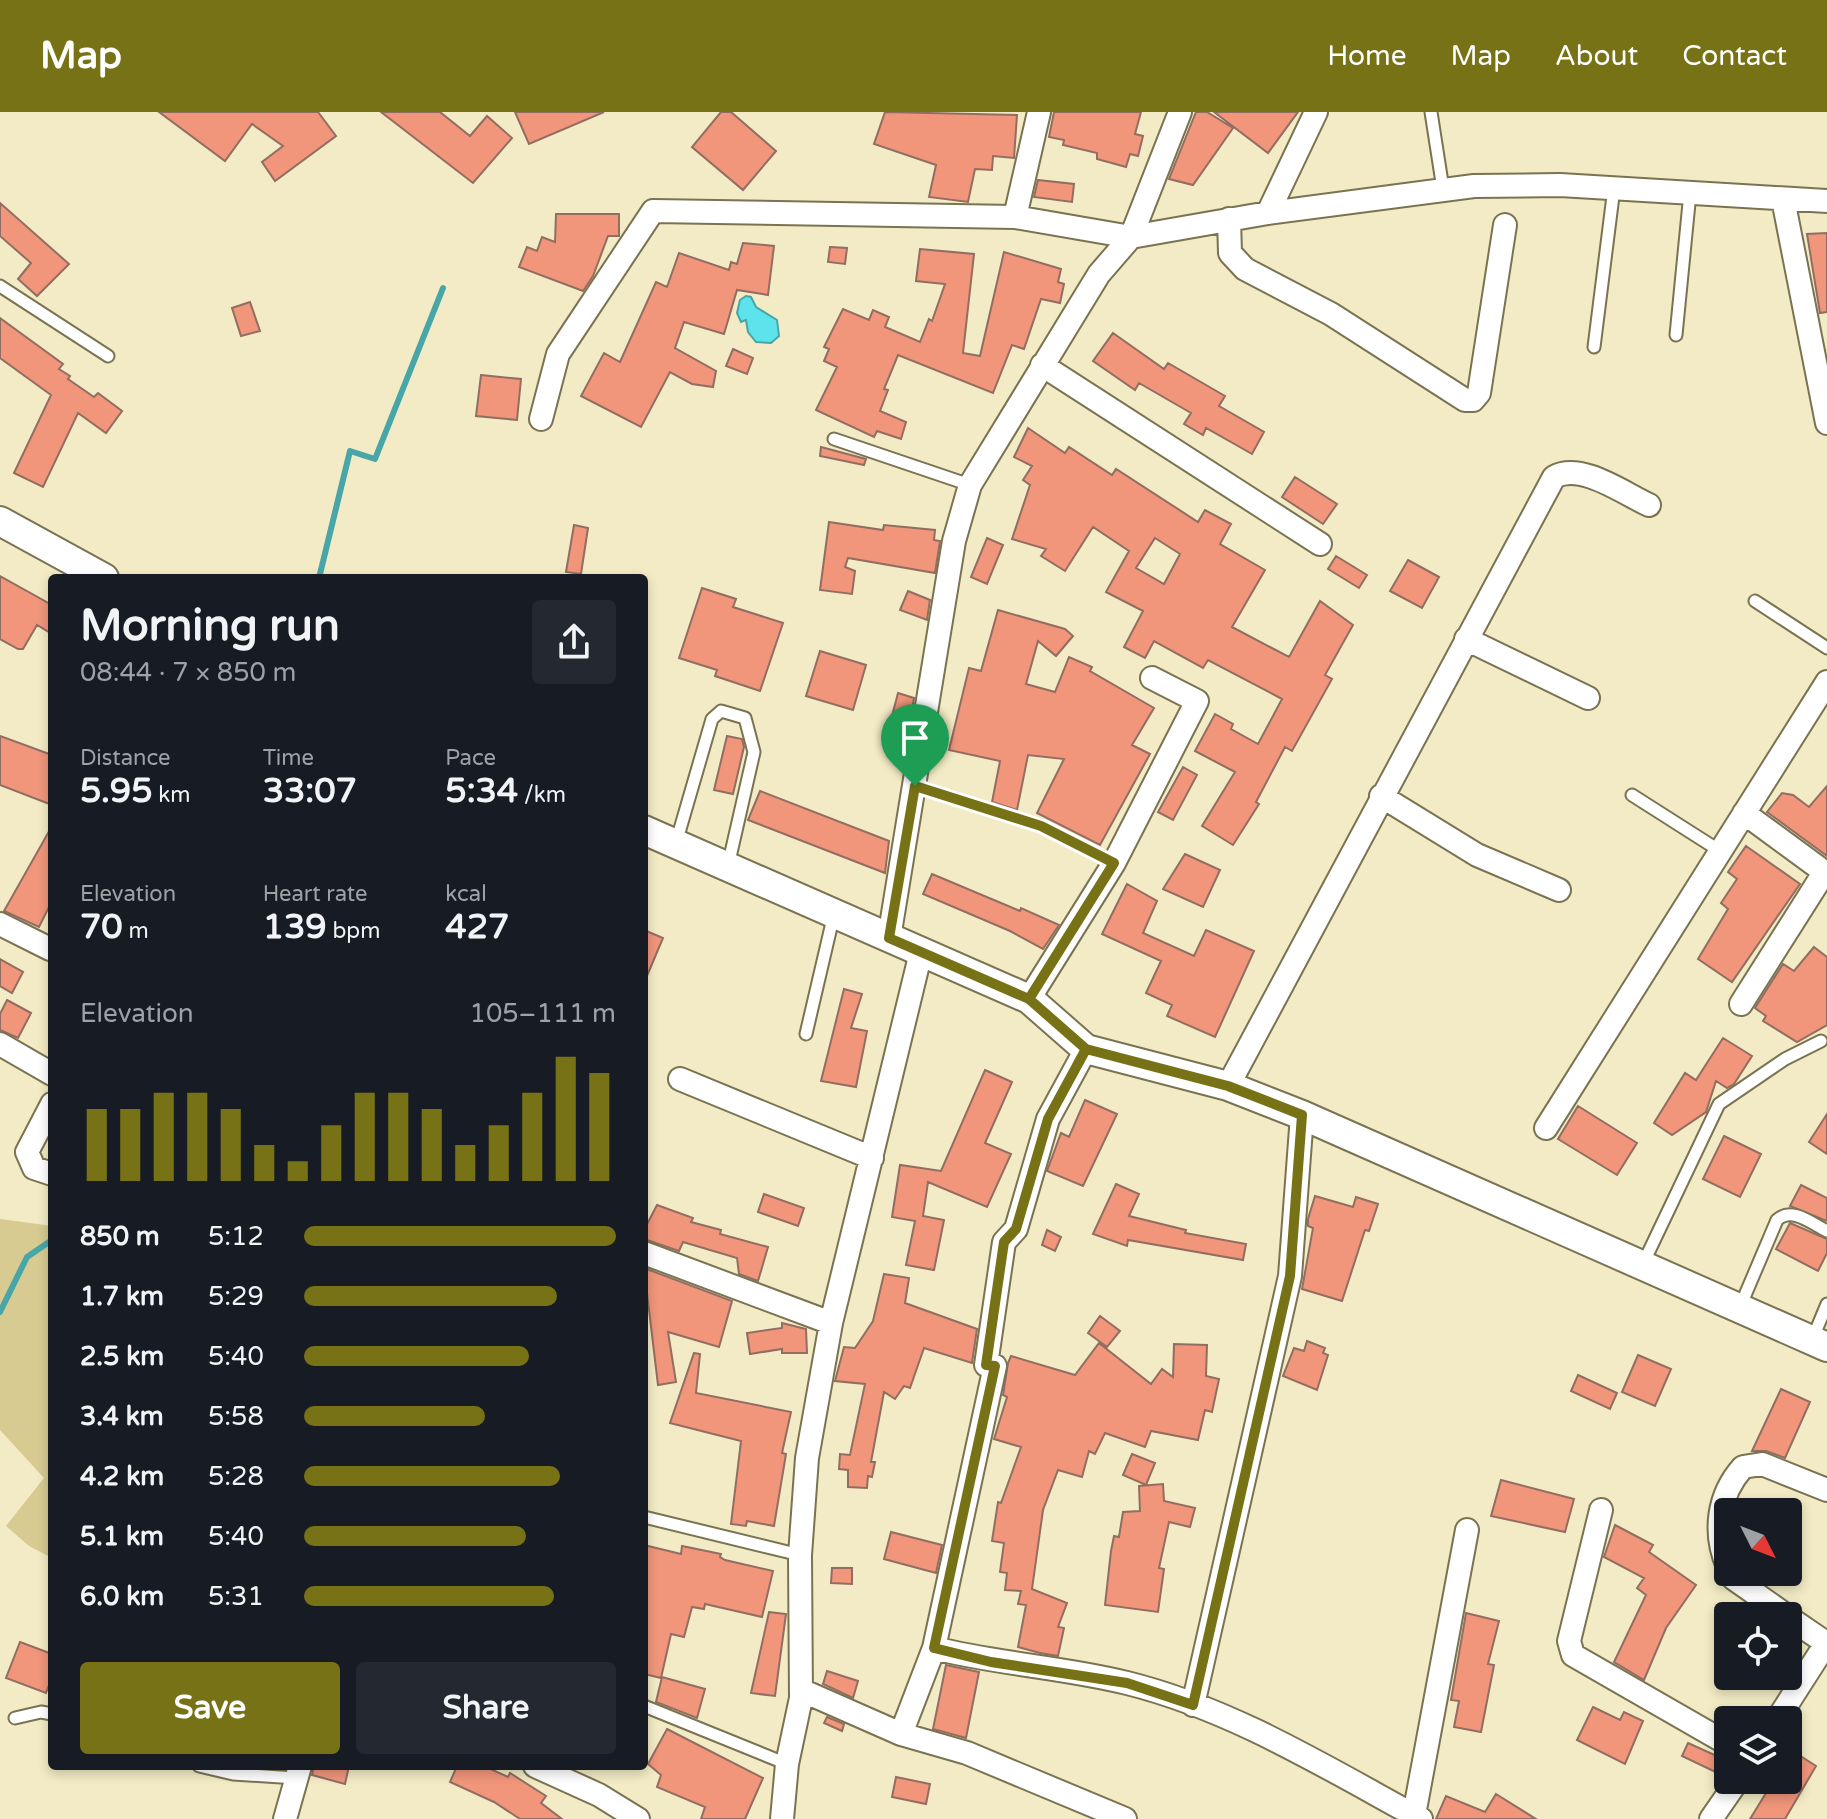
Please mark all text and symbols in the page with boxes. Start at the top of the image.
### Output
text: Map [40,33,122,79]
text: Home [1327,39,1407,73]
text: Map [1451,39,1511,73]
text: About [1555,39,1638,73]
text: Contact [1682,39,1787,73]
text: Morning run [80,600,340,653]
button: share [532,600,616,684]
text: 08:44 · 7 × 850 m [80,657,296,688]
pin [881,704,949,786]
icon: arrive [893,716,937,760]
text: Distance [80,745,171,771]
text: Time [263,745,314,771]
text: Pace [445,745,496,771]
text: 5.95 [80,771,153,812]
text: 33:07 [263,771,357,812]
text: 5:34 [445,771,518,812]
text: km [153,782,190,808]
text: /km [518,782,566,808]
text: Elevation [80,881,176,907]
text: Heart rate [263,881,368,907]
text: kcal [445,881,487,907]
text: 70 [80,907,123,948]
text: 139 [263,907,327,948]
text: 427 [445,907,509,948]
text: m [123,918,149,944]
text: bpm [327,918,380,944]
text: Elevation [80,998,194,1029]
text: 105–111 m [470,998,616,1029]
text: 850 m [80,1221,160,1252]
text: 5:12 [208,1221,264,1252]
text: 1.7 km [80,1281,164,1312]
text: 5:29 [208,1281,264,1312]
text: 2.5 km [80,1341,164,1372]
text: 5:40 [208,1341,264,1372]
text: 3.4 km [80,1401,164,1432]
text: 5:58 [208,1401,264,1432]
text: 4.2 km [80,1461,164,1492]
text: 5:28 [208,1461,264,1492]
north arrow [1714,1498,1802,1586]
map controls [1714,1498,1802,1794]
text: 5.1 km [80,1521,164,1552]
text: 5:40 [208,1521,264,1552]
text: 6.0 km [80,1581,164,1612]
text: 5:31 [208,1581,264,1612]
button: locate [1714,1602,1802,1690]
button: Save [80,1662,340,1754]
button: Share [356,1662,616,1754]
button: layers [1714,1706,1802,1794]

